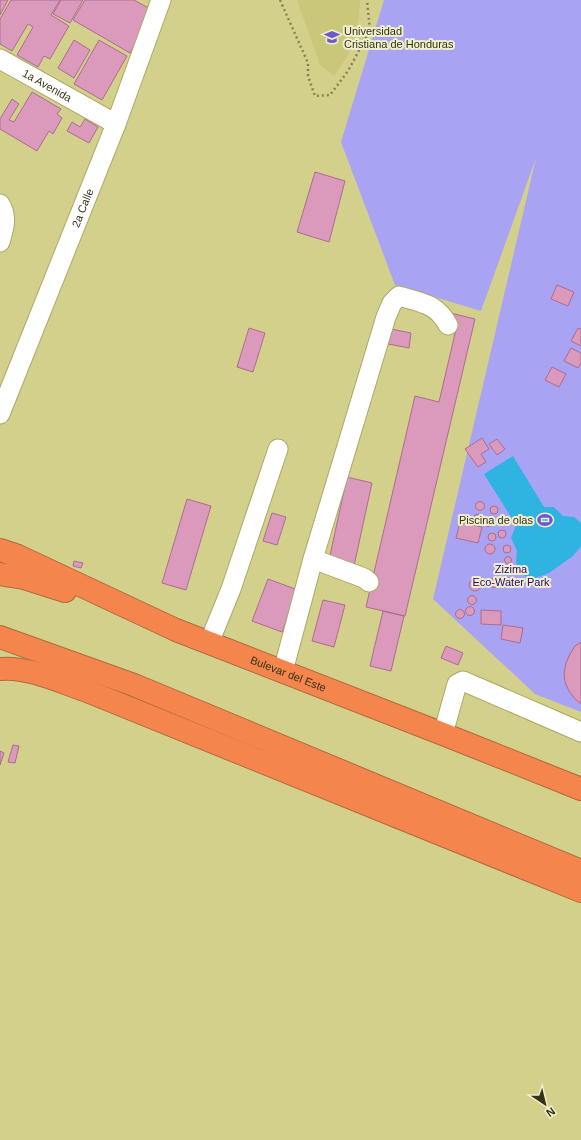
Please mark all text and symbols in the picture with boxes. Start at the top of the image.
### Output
place label: Universidad Cristiana de Honduras [344,25,454,50]
school or university icon: Universidad Cristiana de Honduras [323,28,341,46]
street label: 1a Avenida [20,67,74,104]
street label: 2a Calle [69,187,96,229]
sports icon: Piscina de olas [536,511,554,529]
place label: Piscina de olas [459,514,533,526]
park label: Zizima Eco-Water Park [472,563,550,588]
street label: Bulevar del Este [249,654,328,694]
north arrow [525,1084,565,1124]
text: N [544,1105,557,1119]

